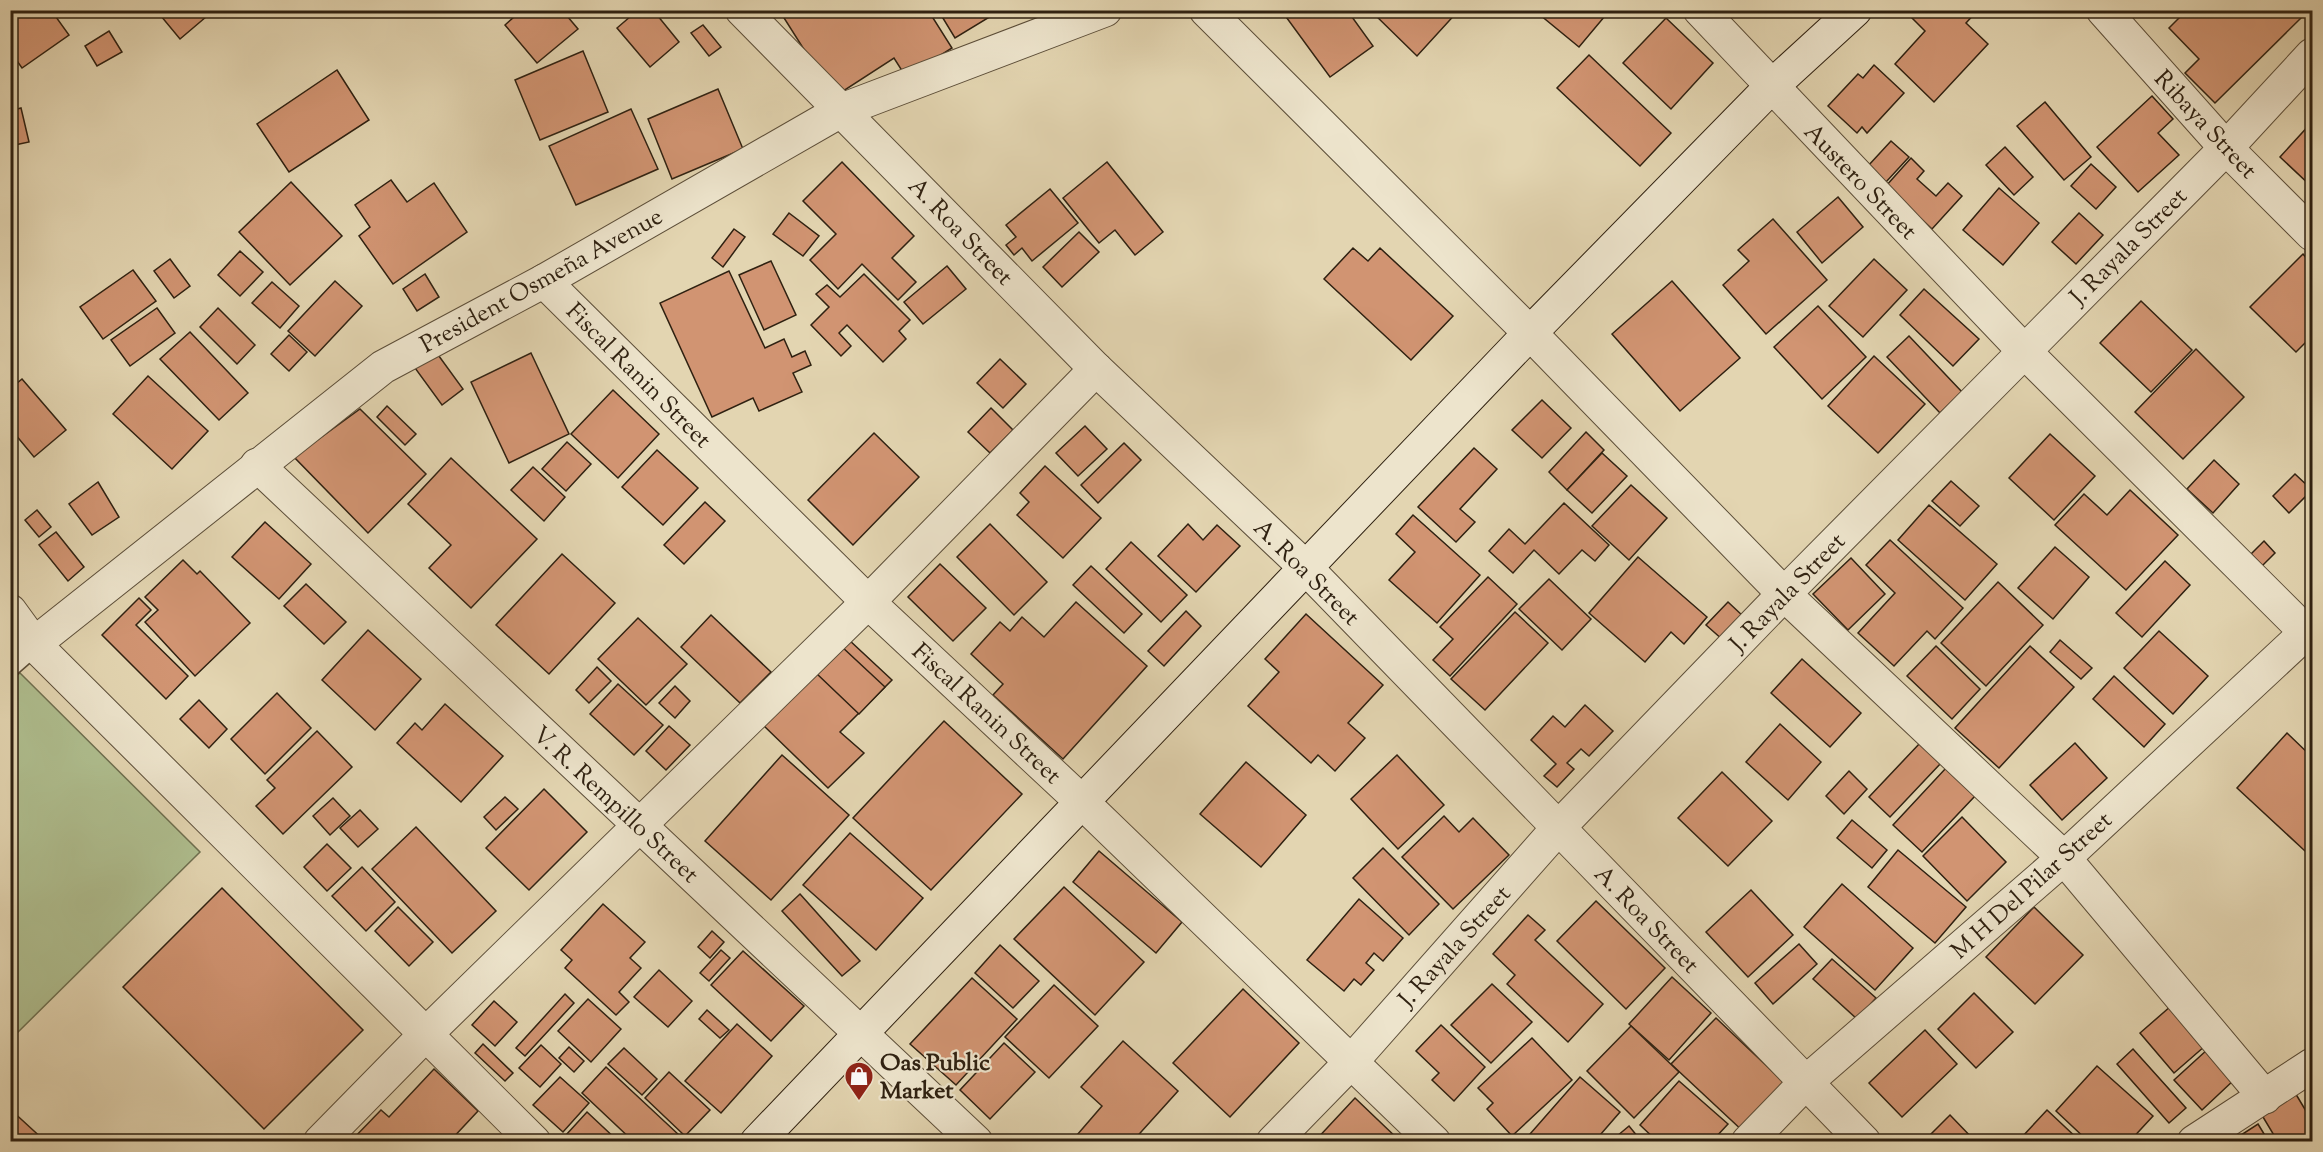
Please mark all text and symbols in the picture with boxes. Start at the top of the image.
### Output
street label: Ribaya Street [2145,63,2264,187]
street label: Austero Street [1795,116,1924,248]
street label: A. Roa Street [899,171,1020,294]
street label: J. Rayala Street [2062,181,2196,315]
street label: President Osmeña Avenue [415,201,669,363]
street label: Fiscal Ranin Street [557,296,718,457]
street label: A. Roa Street [1245,512,1367,634]
street label: J. Rayala Street [1721,526,1854,662]
street label: Fiscal Ranin Street [903,636,1068,793]
street label: V. R. Rempillo Street [524,719,705,892]
street label: M H Del Pilar Street [1944,805,2121,968]
street label: A. Roa Street [1585,859,1706,982]
street label: J. Rayala Street [1390,879,1520,1017]
place label: Oas Public Market [880,1047,990,1109]
shop icon: Oas Public Market [843,1060,875,1102]

